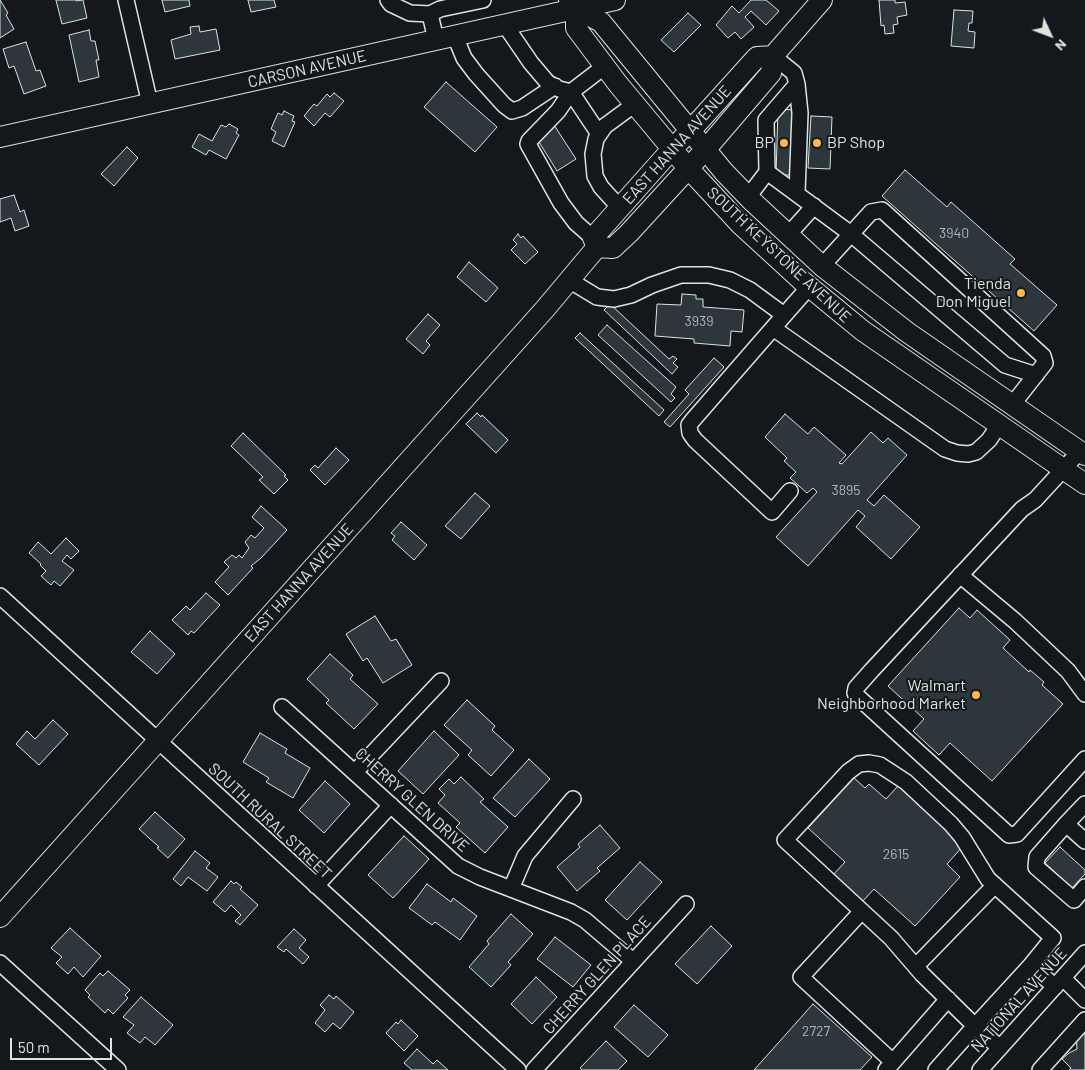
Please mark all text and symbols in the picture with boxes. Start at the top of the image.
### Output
north arrow [1025,10,1075,60]
text: N [1052,36,1071,55]
street label: CARSON AVENUE [246,46,368,92]
street label: EAST HANNA AVENUE [619,82,735,208]
place label: BP [754,133,774,153]
place label: BP Shop [827,133,885,153]
marker: BP [778,137,790,149]
marker: BP Shop [811,137,823,149]
street label: SOUTH KEYSTONE AVENUE [703,183,855,327]
house number: 3940 [939,225,969,241]
place label: Tienda Don Miguel [936,274,1011,312]
marker: Tienda Don Miguel [1015,287,1027,299]
house number: 3939 [684,313,714,329]
house number: 3895 [832,482,860,498]
street label: EAST HANNA AVENUE [241,520,357,646]
place label: Walmart Neighborhood Market [817,676,966,714]
marker: Walmart Neighborhood Market [970,689,982,701]
street label: CHERRY GLEN DRIVE [351,744,473,856]
street label: SOUTH RURAL STREET [204,759,336,883]
house number: 2615 [883,846,909,862]
street label: CHERRY GLEN PLACE [539,912,655,1038]
street label: NATIONAL AVENUE [967,944,1071,1056]
house number: 2727 [802,1023,830,1039]
scale bar [12,1028,115,1060]
text: 50 m [18,1038,50,1056]

